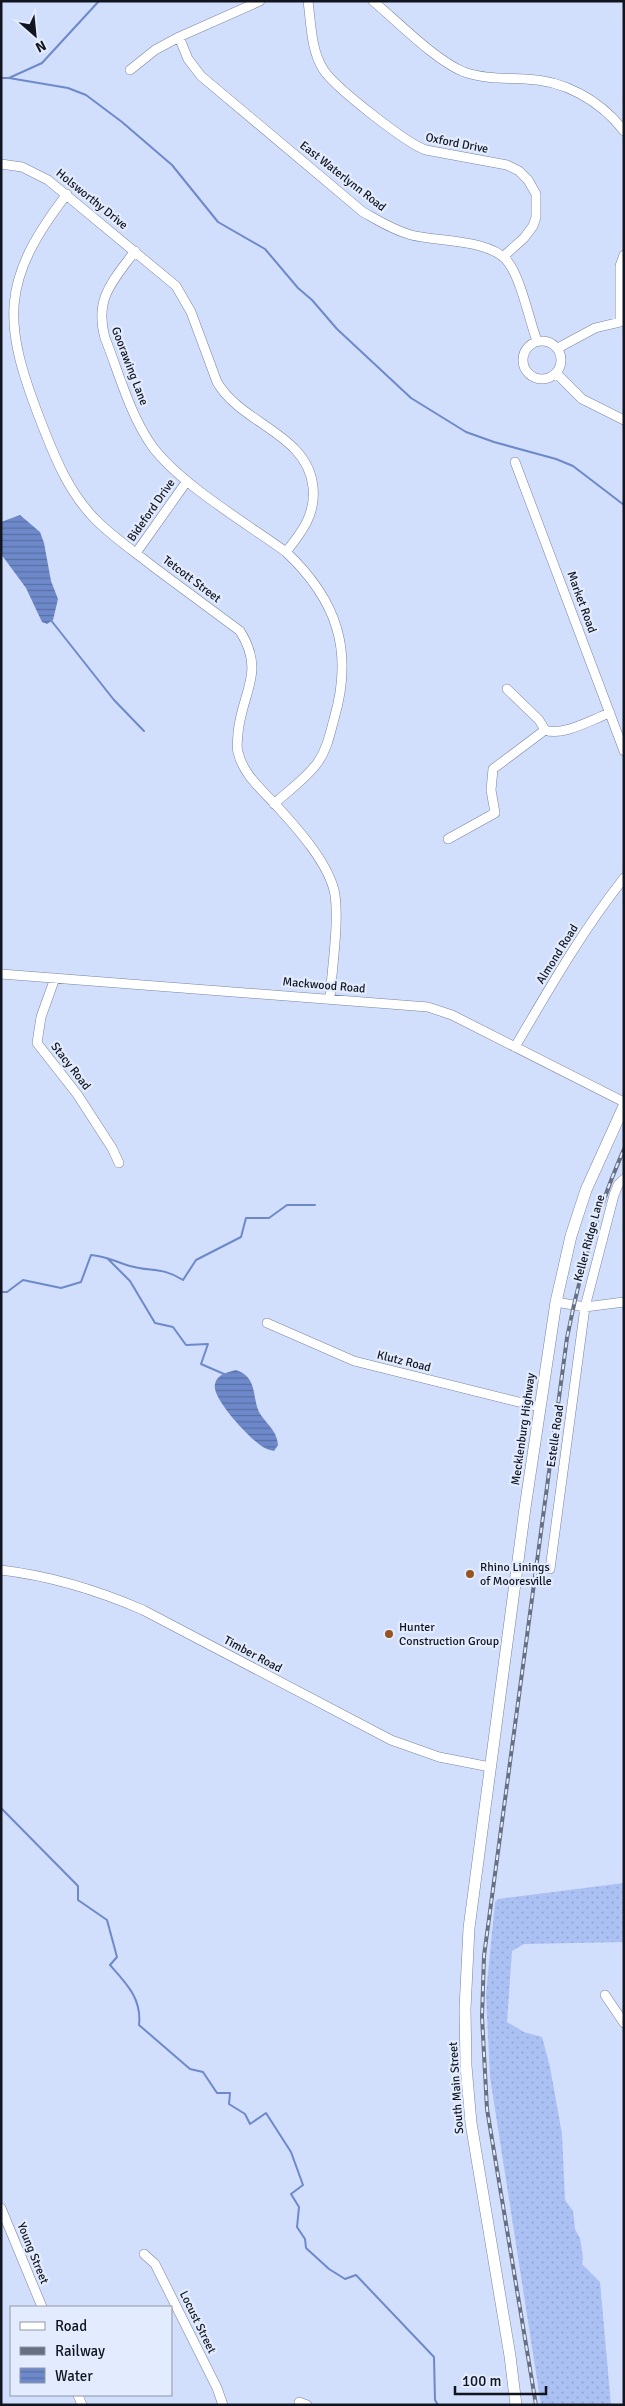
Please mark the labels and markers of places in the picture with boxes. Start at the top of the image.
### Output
place label: Rhino Linings of Mooresville [480,1560,552,1589]
marker: Rhino Linings of Mooresville [464,1568,476,1580]
place label: Hunter Construction Group [399,1620,499,1649]
marker: Hunter Construction Group [383,1628,395,1640]

